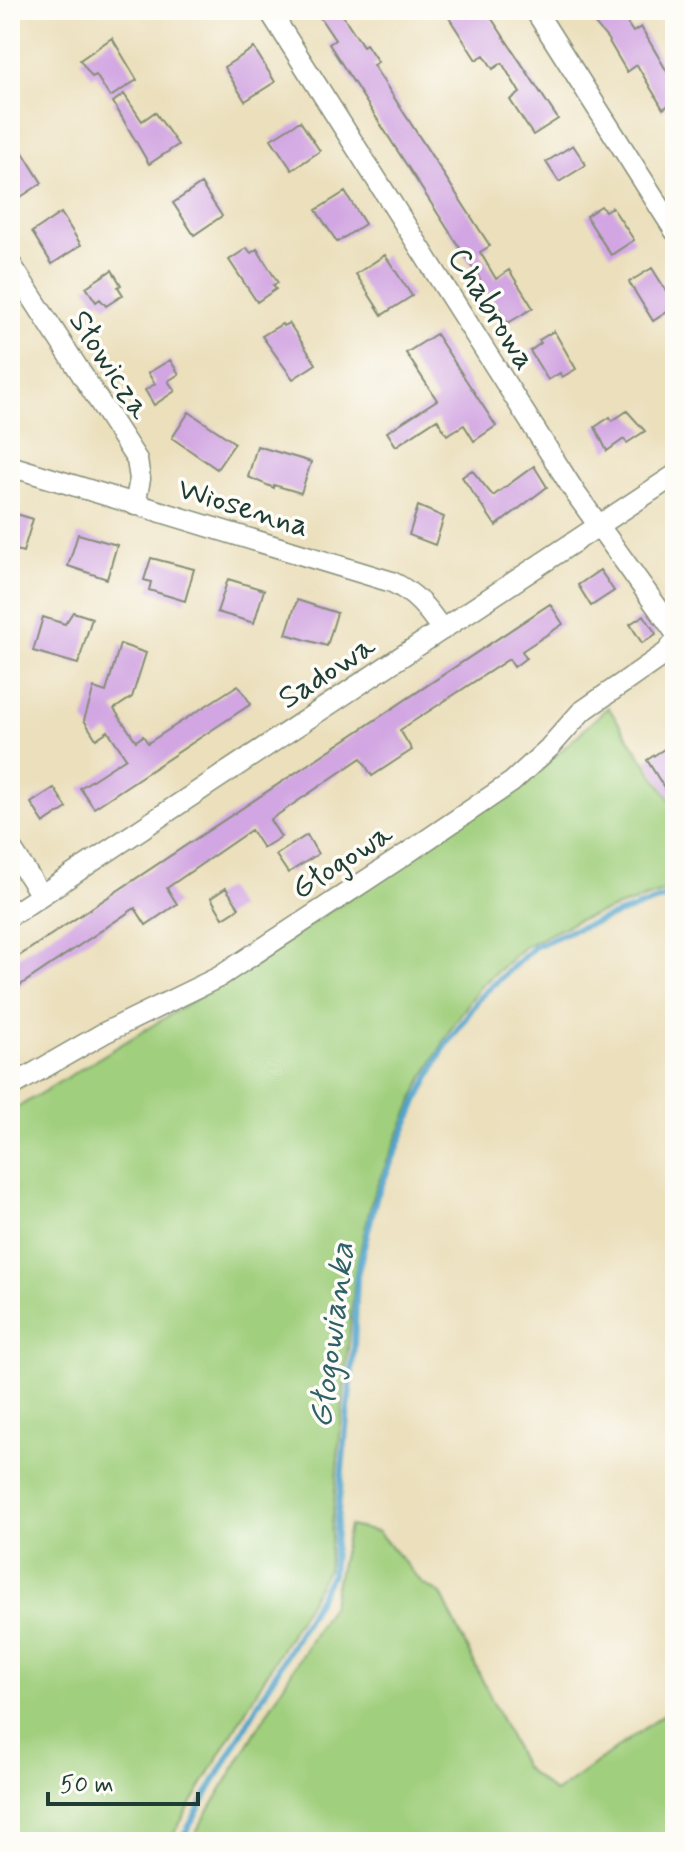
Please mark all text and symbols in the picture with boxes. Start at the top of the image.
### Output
street label: Chabrowa [437,240,545,378]
street label: Słowicza [58,302,161,428]
street label: Wiosenna [173,468,314,548]
street label: Sadowa [270,625,384,720]
street label: Głogowa [283,813,401,910]
water label: Głogowianka [299,1240,366,1431]
scale bar [48,1756,198,1806]
text: 50 m [60,1770,114,1801]

